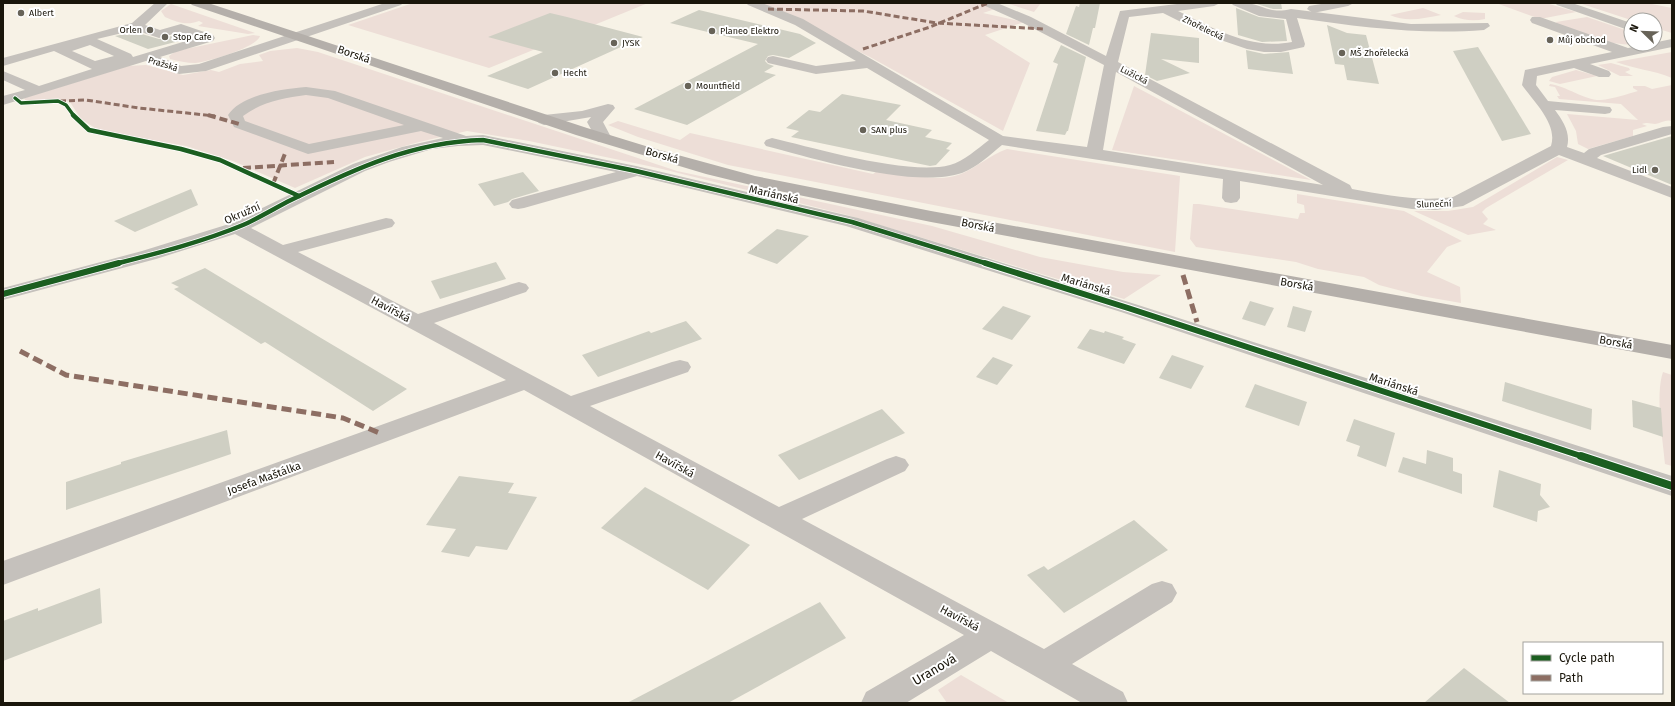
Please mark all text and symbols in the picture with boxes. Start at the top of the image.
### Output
marker: Albert [16,8,26,18]
place label: Albert [29,8,55,18]
north arrow [1623,12,1663,52]
street label: Zhořelecká [1181,14,1225,42]
text: N [1627,22,1642,34]
place label: Orlen [120,25,142,35]
marker: Orlen [145,25,155,35]
marker: Planeo Elektro [707,26,717,36]
place label: Planeo Elektro [720,26,779,36]
marker: Stop Cafe [160,32,170,42]
place label: Stop Cafe [173,32,212,42]
marker: Můj obchod [1545,35,1555,45]
place label: Můj obchod [1558,35,1606,45]
marker: JYSK [609,38,619,48]
place label: JYSK [622,38,640,48]
street label: Borská [336,43,372,66]
place label: MŠ Zhořelecká [1350,47,1409,58]
marker: MŠ Zhořelecká [1337,48,1347,58]
street label: Pražská [147,55,179,73]
street label: Lužická [1118,64,1150,86]
marker: Hecht [550,68,560,78]
place label: Hecht [563,68,588,78]
marker: Mountfield [683,81,693,91]
place label: Mountfield [696,81,740,91]
marker: SAN plus [858,125,868,135]
place label: SAN plus [871,125,907,135]
street label: Borská [644,145,680,166]
place label: Lidl [1632,165,1647,175]
marker: Lidl [1650,165,1660,175]
street label: Mariánská [748,182,800,207]
street label: Sluneční [1416,198,1452,210]
street label: Okružní [222,200,262,227]
street label: Borská [960,216,996,235]
street label: Mariánská [1060,271,1112,298]
street label: Borská [1279,275,1315,294]
street label: Havířská [369,294,413,325]
street label: Borská [1598,333,1634,352]
street label: Mariánská [1368,370,1420,399]
street label: Havířská [653,448,696,480]
street label: Josefa Maštálka [226,459,303,498]
street label: Havířská [938,603,982,634]
legend [1523,642,1663,694]
street label: Uranová [910,650,959,688]
text: Cycle path [1559,651,1615,665]
text: Path [1559,671,1583,685]

